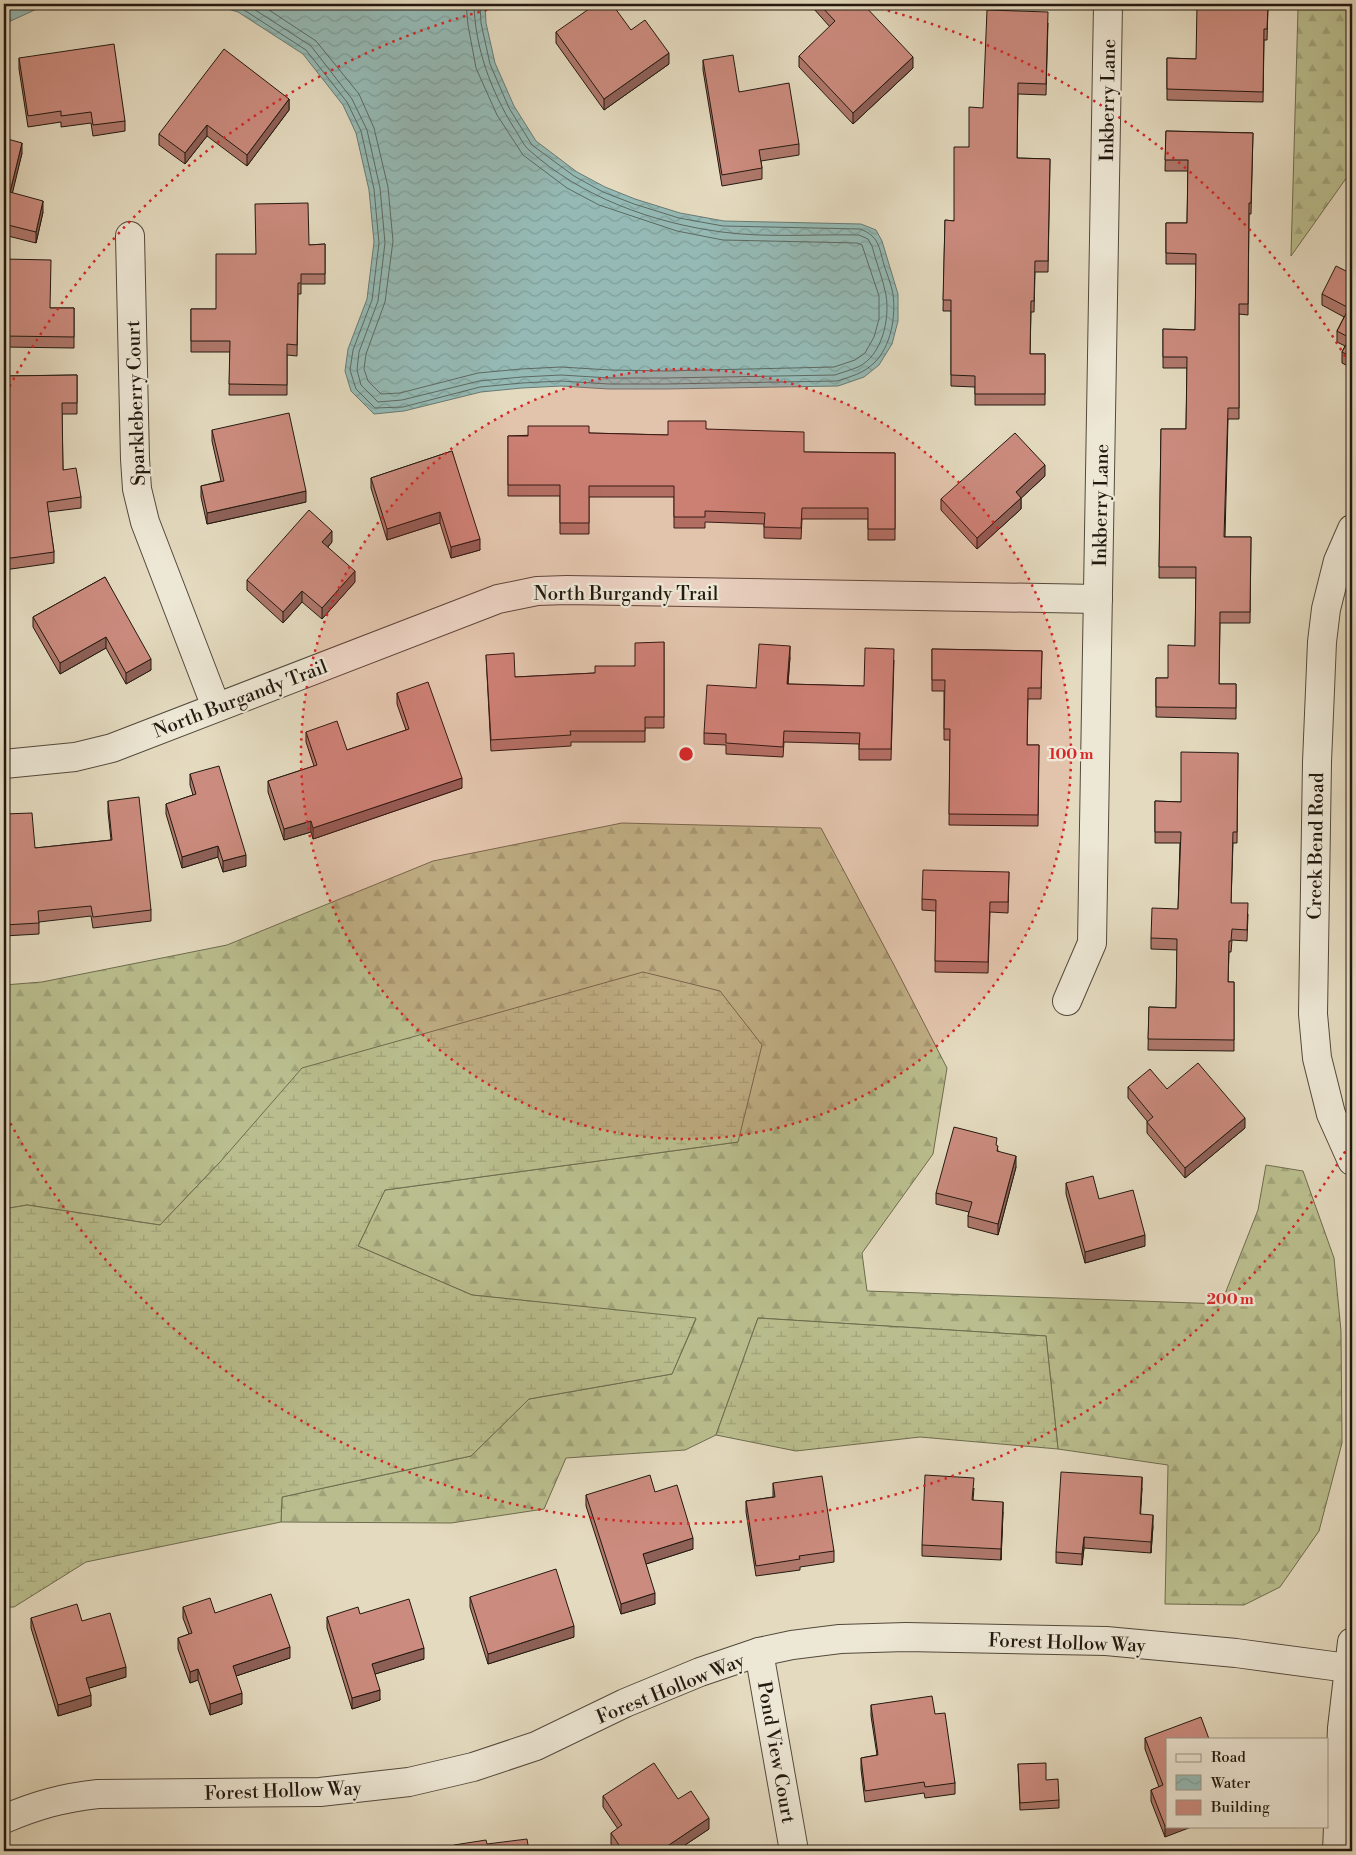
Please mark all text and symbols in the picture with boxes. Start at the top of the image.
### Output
street label: Inkberry Lane [1095,39,1121,162]
street label: Sparkleberry Court [121,319,151,486]
street label: Inkberry Lane [1088,444,1114,567]
street label: North Burgandy Trail [534,582,719,606]
street label: North Burgandy Trail [150,654,331,743]
centre of rings [677,745,695,763]
text: 100 m [1049,745,1094,764]
street label: Creek Bend Road [1303,772,1329,920]
text: 200 m [1206,1290,1254,1309]
street label: Forest Hollow Way [988,1628,1147,1658]
street label: Forest Hollow Way [593,1648,749,1730]
street label: Pond View Court [752,1679,800,1825]
legend [1166,1738,1328,1828]
text: Road [1211,1748,1246,1767]
text: Water [1210,1774,1251,1793]
street label: Forest Hollow Way [204,1776,363,1806]
text: Building [1210,1798,1270,1817]

